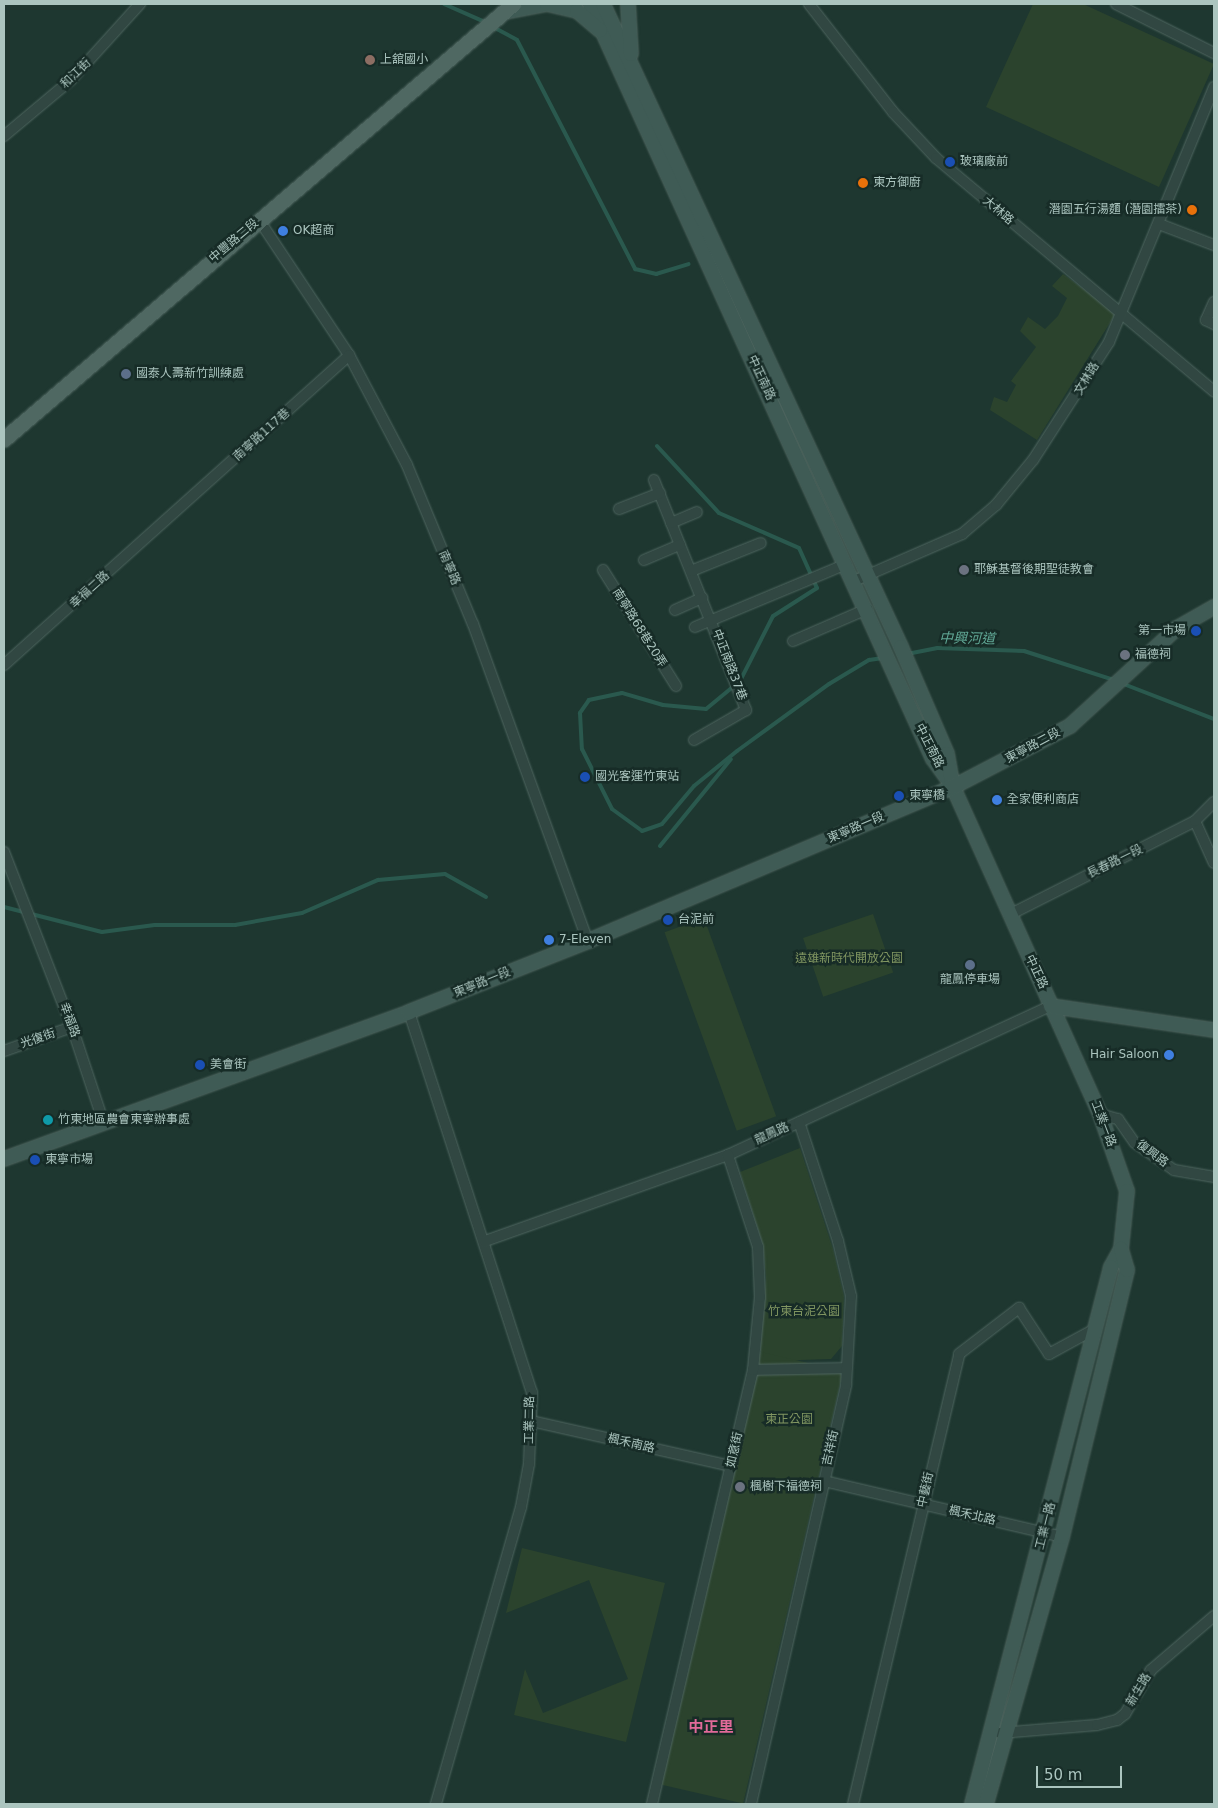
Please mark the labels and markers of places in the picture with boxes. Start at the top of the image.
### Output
place label: 上舘國小 [380,53,428,67]
marker: 上舘國小 [364,54,376,66]
place label: 玻璃廠前 [960,155,1008,169]
marker: 玻璃廠前 [944,156,956,168]
place label: 東方御廚 [873,176,921,190]
marker: 東方御廚 [857,177,869,189]
place label: 潛園五行湯麵 (潛園擂茶) [1049,203,1182,217]
marker: 潛園五行湯麵 (潛園擂茶) [1186,204,1198,216]
place label: OK超商 [293,224,334,238]
marker: OK超商 [277,225,289,237]
place label: 國泰人壽新竹訓練處 [136,367,244,381]
marker: 國泰人壽新竹訓練處 [120,368,132,380]
place label: 耶穌基督後期聖徒教會 [974,563,1094,577]
marker: 耶穌基督後期聖徒教會 [958,564,970,576]
place label: 第一市場 [1138,624,1186,638]
marker: 第一市場 [1190,625,1202,637]
place label: 福德祠 [1135,648,1171,662]
marker: 福德祠 [1119,649,1131,661]
place label: 國光客運竹東站 [595,770,679,784]
marker: 國光客運竹東站 [579,771,591,783]
place label: 東寧橋 [909,789,945,803]
marker: 東寧橋 [893,790,905,802]
place label: 全家便利商店 [1007,793,1079,807]
marker: 全家便利商店 [991,794,1003,806]
place label: 台泥前 [678,913,714,927]
marker: 台泥前 [662,914,674,926]
place label: 7-Eleven [559,933,611,947]
marker: 7-Eleven [543,934,555,946]
marker: 龍鳳停車場 [964,959,976,971]
place label: 龍鳳停車場 [940,973,1000,987]
place label: Hair Saloon [1090,1048,1159,1062]
marker: Hair Saloon [1163,1049,1175,1061]
place label: 美會街 [210,1058,246,1072]
marker: 美會街 [194,1059,206,1071]
place label: 竹東地區農會東寧辦事處 [58,1113,190,1127]
marker: 竹東地區農會東寧辦事處 [42,1114,54,1126]
place label: 東寧市場 [45,1153,93,1167]
marker: 東寧市場 [29,1154,41,1166]
place label: 楓樹下福德祠 [750,1480,822,1494]
marker: 楓樹下福德祠 [734,1481,746,1493]

